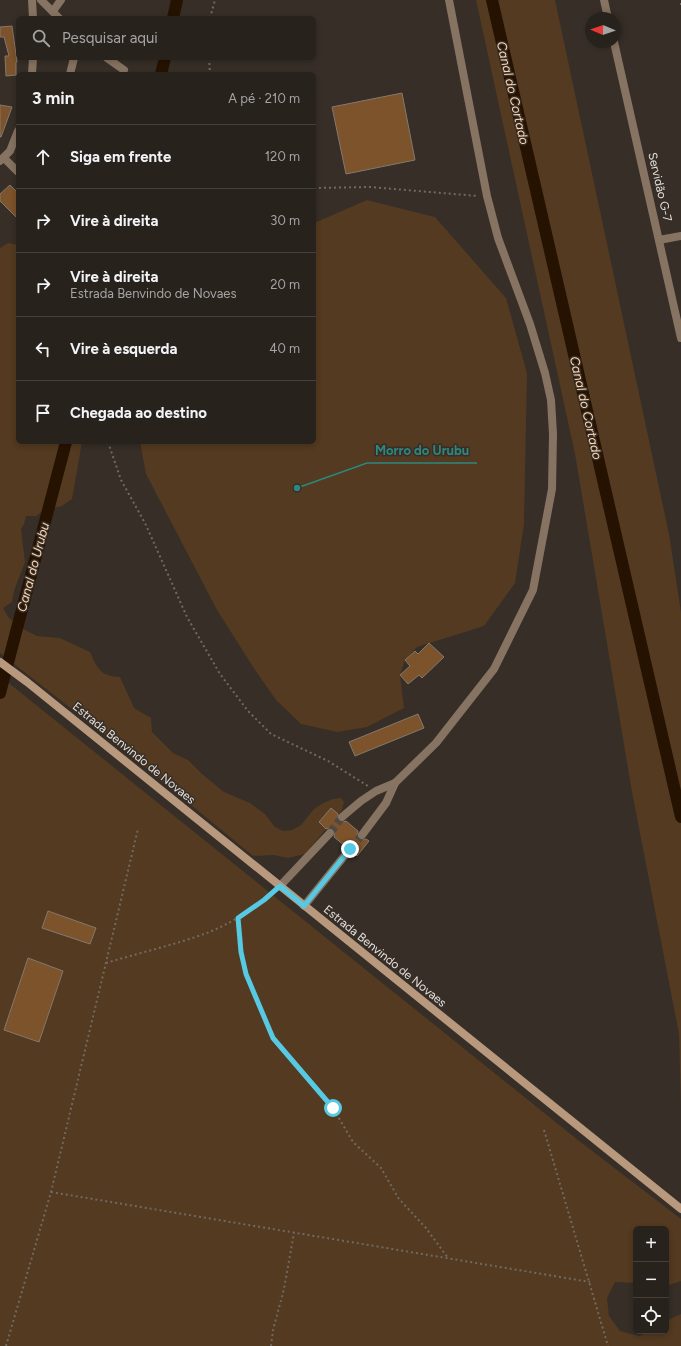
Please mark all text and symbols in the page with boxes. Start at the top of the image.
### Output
north arrow [585,12,621,48]
search box [16,16,316,60]
icon: search [30,27,52,49]
text: Pesquisar aqui [62,29,158,47]
water label: Canal do Cortado [494,40,532,147]
text: 3 min [32,88,74,108]
text: A pé · 210 m [228,91,300,106]
icon: ahead [32,146,54,168]
text: Siga em frente [70,148,171,166]
text: 120 m [265,149,300,164]
street label: Servidão G-7 [645,151,675,224]
icon: right [32,210,54,232]
text: Vire à direita [70,212,159,230]
text: 30 m [270,213,300,228]
text: Vire à direita [70,268,159,286]
icon: right [32,274,54,296]
text: 20 m [270,277,300,292]
text: Estrada Benvindo de Novaes [70,286,237,301]
icon: left [32,338,54,360]
text: Vire à esquerda [70,340,177,358]
text: 40 m [269,341,300,356]
water label: Canal do Cortado [567,355,605,462]
icon: arrive [32,402,54,424]
text: Chegada ao destino [70,404,207,422]
callout: Morro do Urubu [367,438,477,463]
text: Morro do Urubu [375,443,469,458]
water label: Canal do Urubu [14,521,52,613]
street label: Estrada Benvindo de Novaes [70,699,198,807]
route end [341,840,359,858]
street label: Estrada Benvindo de Novaes [321,902,449,1010]
route start [324,1099,342,1117]
map controls [633,1226,669,1334]
button: + [633,1226,669,1262]
button: − [633,1262,669,1298]
button: locate [633,1298,669,1334]

